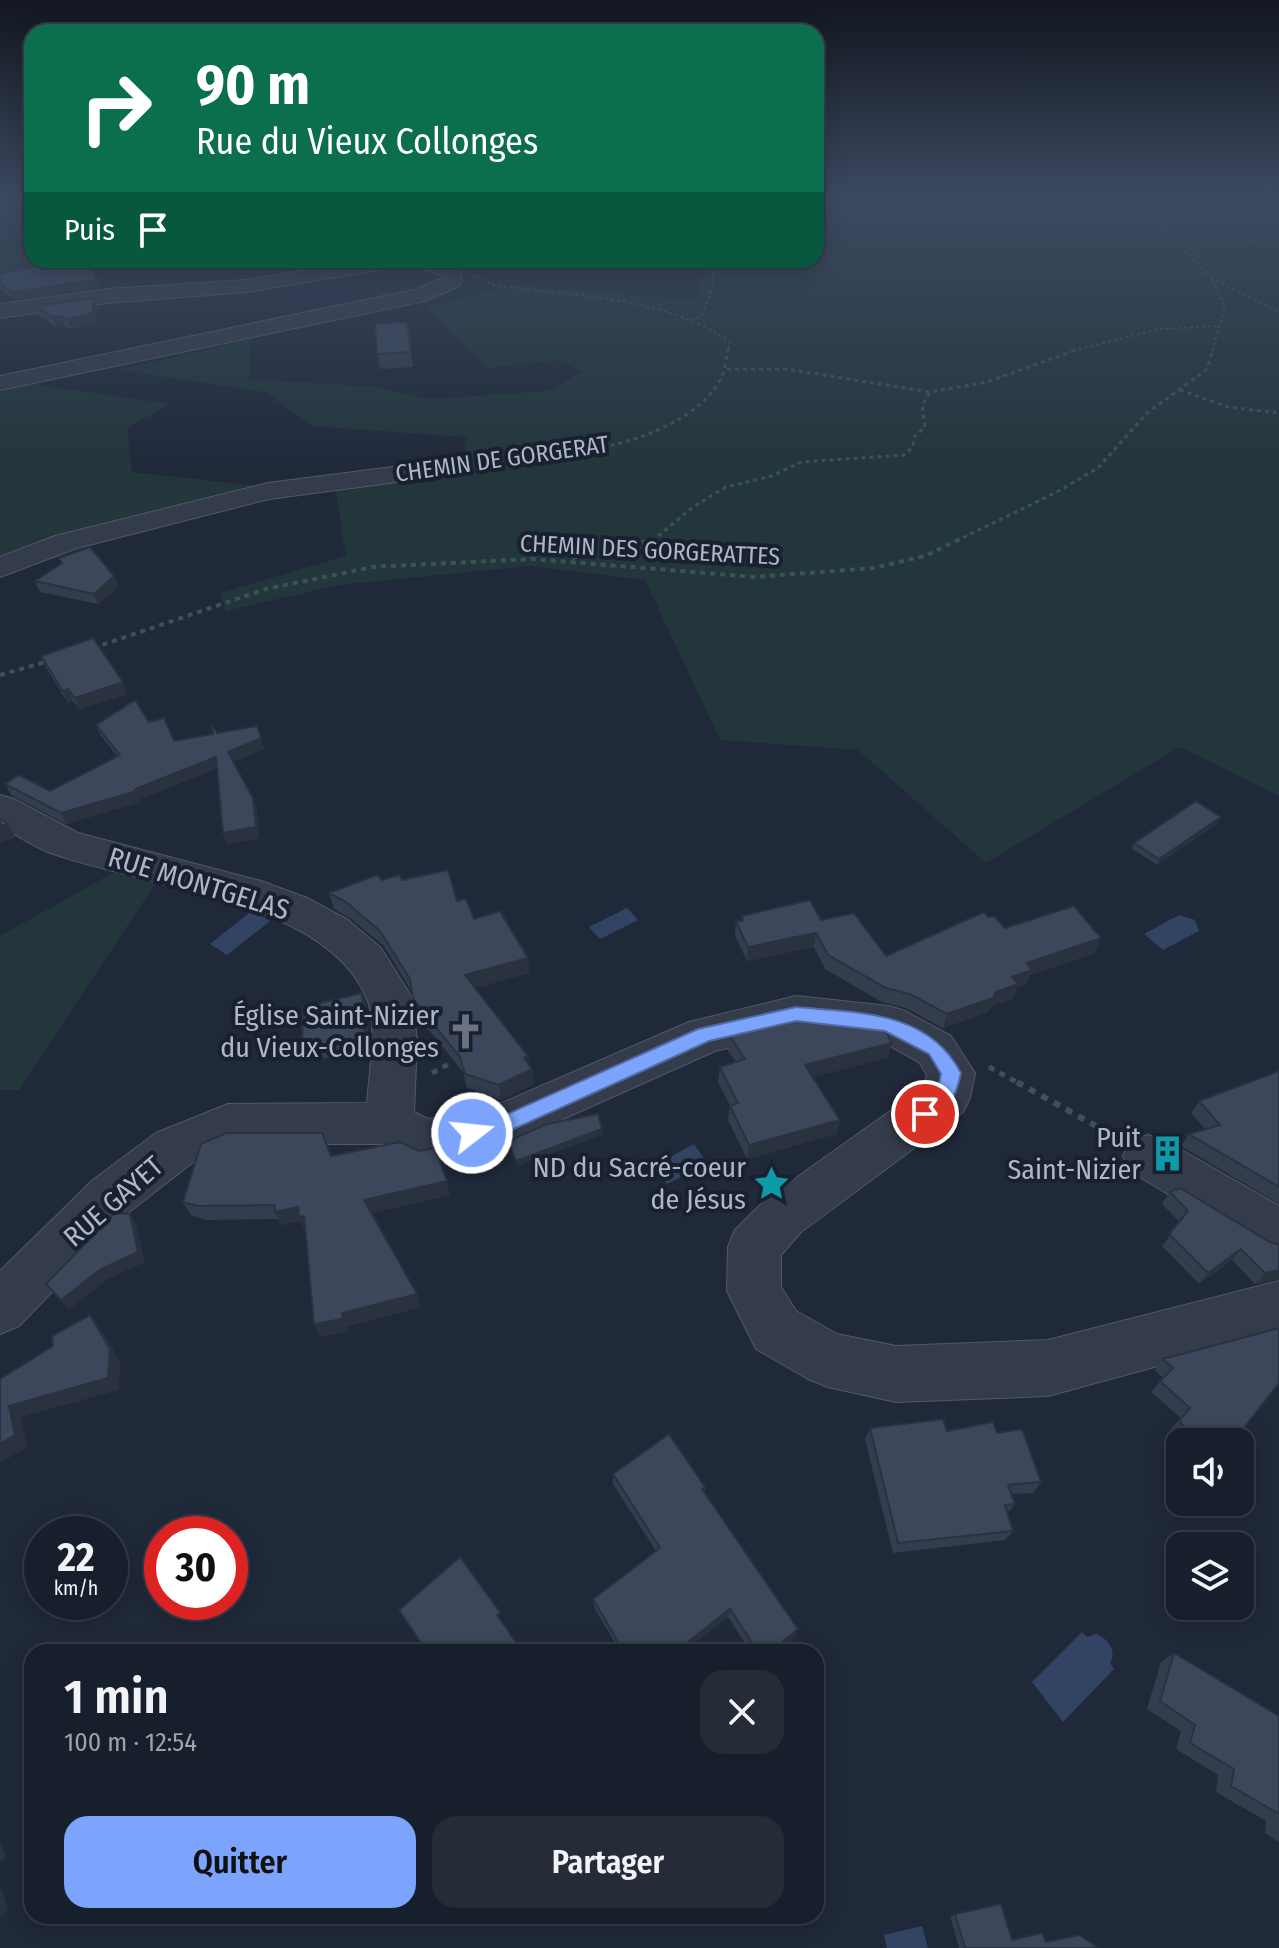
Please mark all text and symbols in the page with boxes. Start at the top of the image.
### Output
text: 90 m [196,52,310,119]
icon: right [64,56,168,160]
text: Rue du Vieux Collonges [196,120,538,164]
icon: arrive [131,208,175,252]
text: Puis [64,212,115,248]
street label: CHEMIN DE GORGERAT [394,430,610,488]
street label: CHEMIN DES GORGERATTES [519,529,781,571]
street label: RUE MONTGELAS [104,840,293,927]
place label: Église Saint-Nizier du Vieux-Collonges [220,999,439,1064]
church icon: Église Saint-Nizier du Vieux-Collonges [446,1012,484,1050]
pin [891,1080,959,1148]
position arrow [430,1091,514,1175]
icon: arrive [903,1092,947,1136]
place label: Puit Saint-Nizier [1007,1121,1142,1186]
building icon: Puit Saint-Nizier [1148,1134,1186,1172]
street label: RUE GAYET [57,1149,170,1253]
place label: ND du Sacré-coeur de Jésus [533,1151,746,1216]
place icon: ND du Sacré-coeur de Jésus [753,1164,791,1202]
map controls [1166,1428,1254,1620]
button: sound [1166,1428,1254,1516]
speed limit sign: 30 [144,1516,248,1620]
button: layers [1166,1532,1254,1620]
text: 22 [57,1534,95,1582]
text: km/h [54,1576,98,1600]
text: 1 min [64,1668,169,1726]
button: close [700,1670,784,1754]
text: 100 m · 12:54 [64,1727,197,1758]
button: Quitter [64,1816,416,1908]
button: Partager [432,1816,784,1908]

